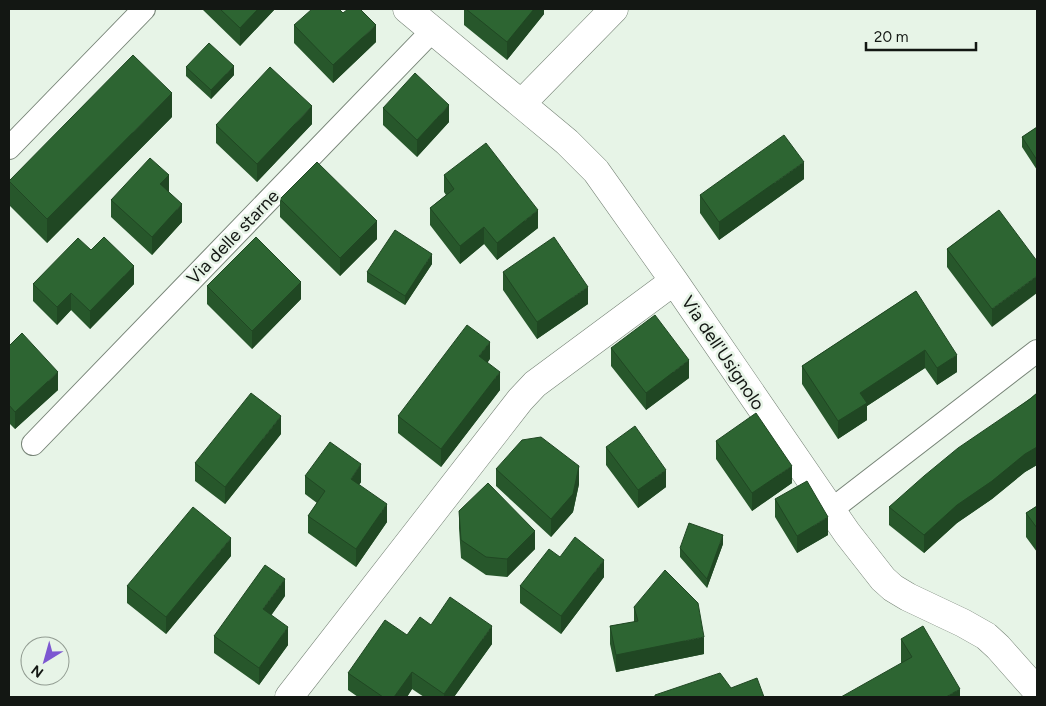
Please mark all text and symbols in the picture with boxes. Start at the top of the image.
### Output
scale bar [866,20,976,52]
text: 20 m [874,28,908,46]
street label: Via delle starne [182,185,284,289]
street label: Via dell'Usignolo [677,292,769,414]
north arrow [20,636,70,686]
text: N [28,661,47,681]

